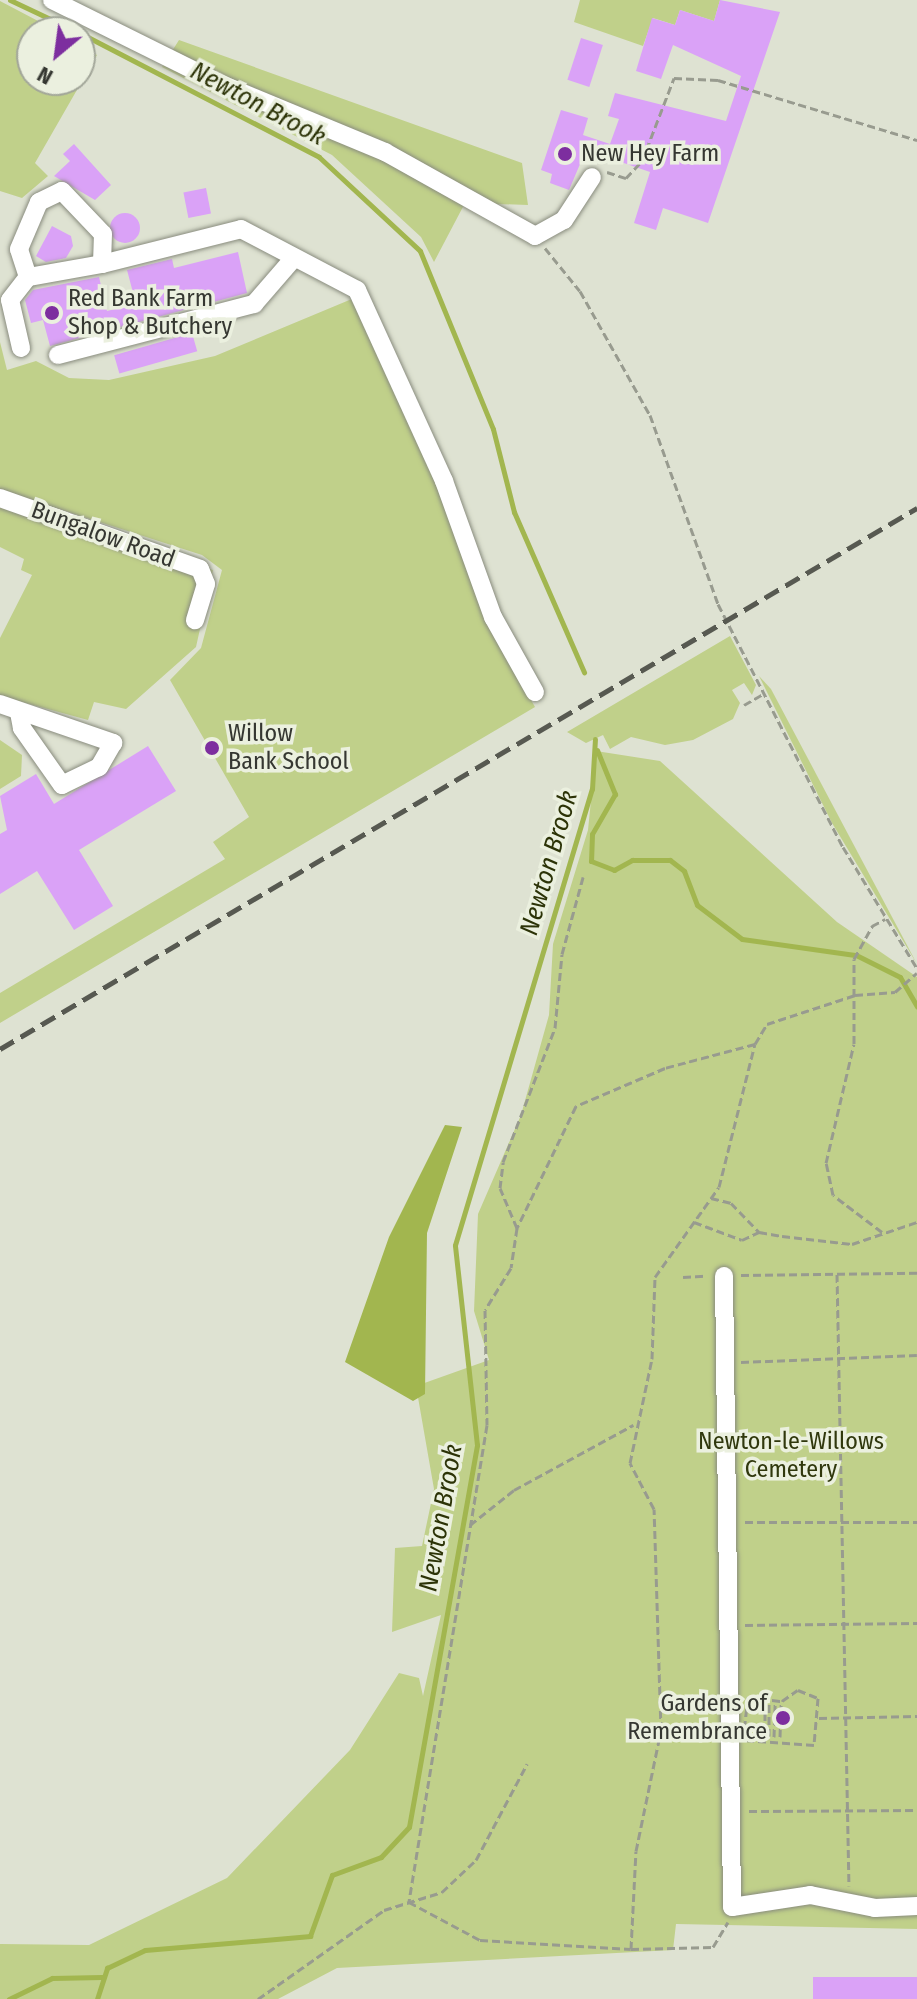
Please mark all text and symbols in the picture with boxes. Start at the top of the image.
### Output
north arrow [16,16,96,96]
water label: Newton Brook [185,55,331,153]
text: N [33,61,57,91]
place label: New Hey Farm [581,140,719,168]
marker: New Hey Farm [556,145,574,163]
place label: Red Bank Farm Shop & Butchery [68,285,232,341]
marker: Red Bank Farm Shop & Butchery [43,304,61,322]
street label: Bungalow Road [27,496,179,574]
place label: Willow Bank School [228,720,349,776]
marker: Willow Bank School [203,739,221,757]
water label: Newton Brook [514,787,584,939]
park label: Newton-le-Willows Cemetery [698,1428,884,1484]
water label: Newton Brook [413,1442,469,1594]
place label: Gardens of Remembrance [627,1690,767,1746]
marker: Gardens of Remembrance [774,1709,792,1727]

